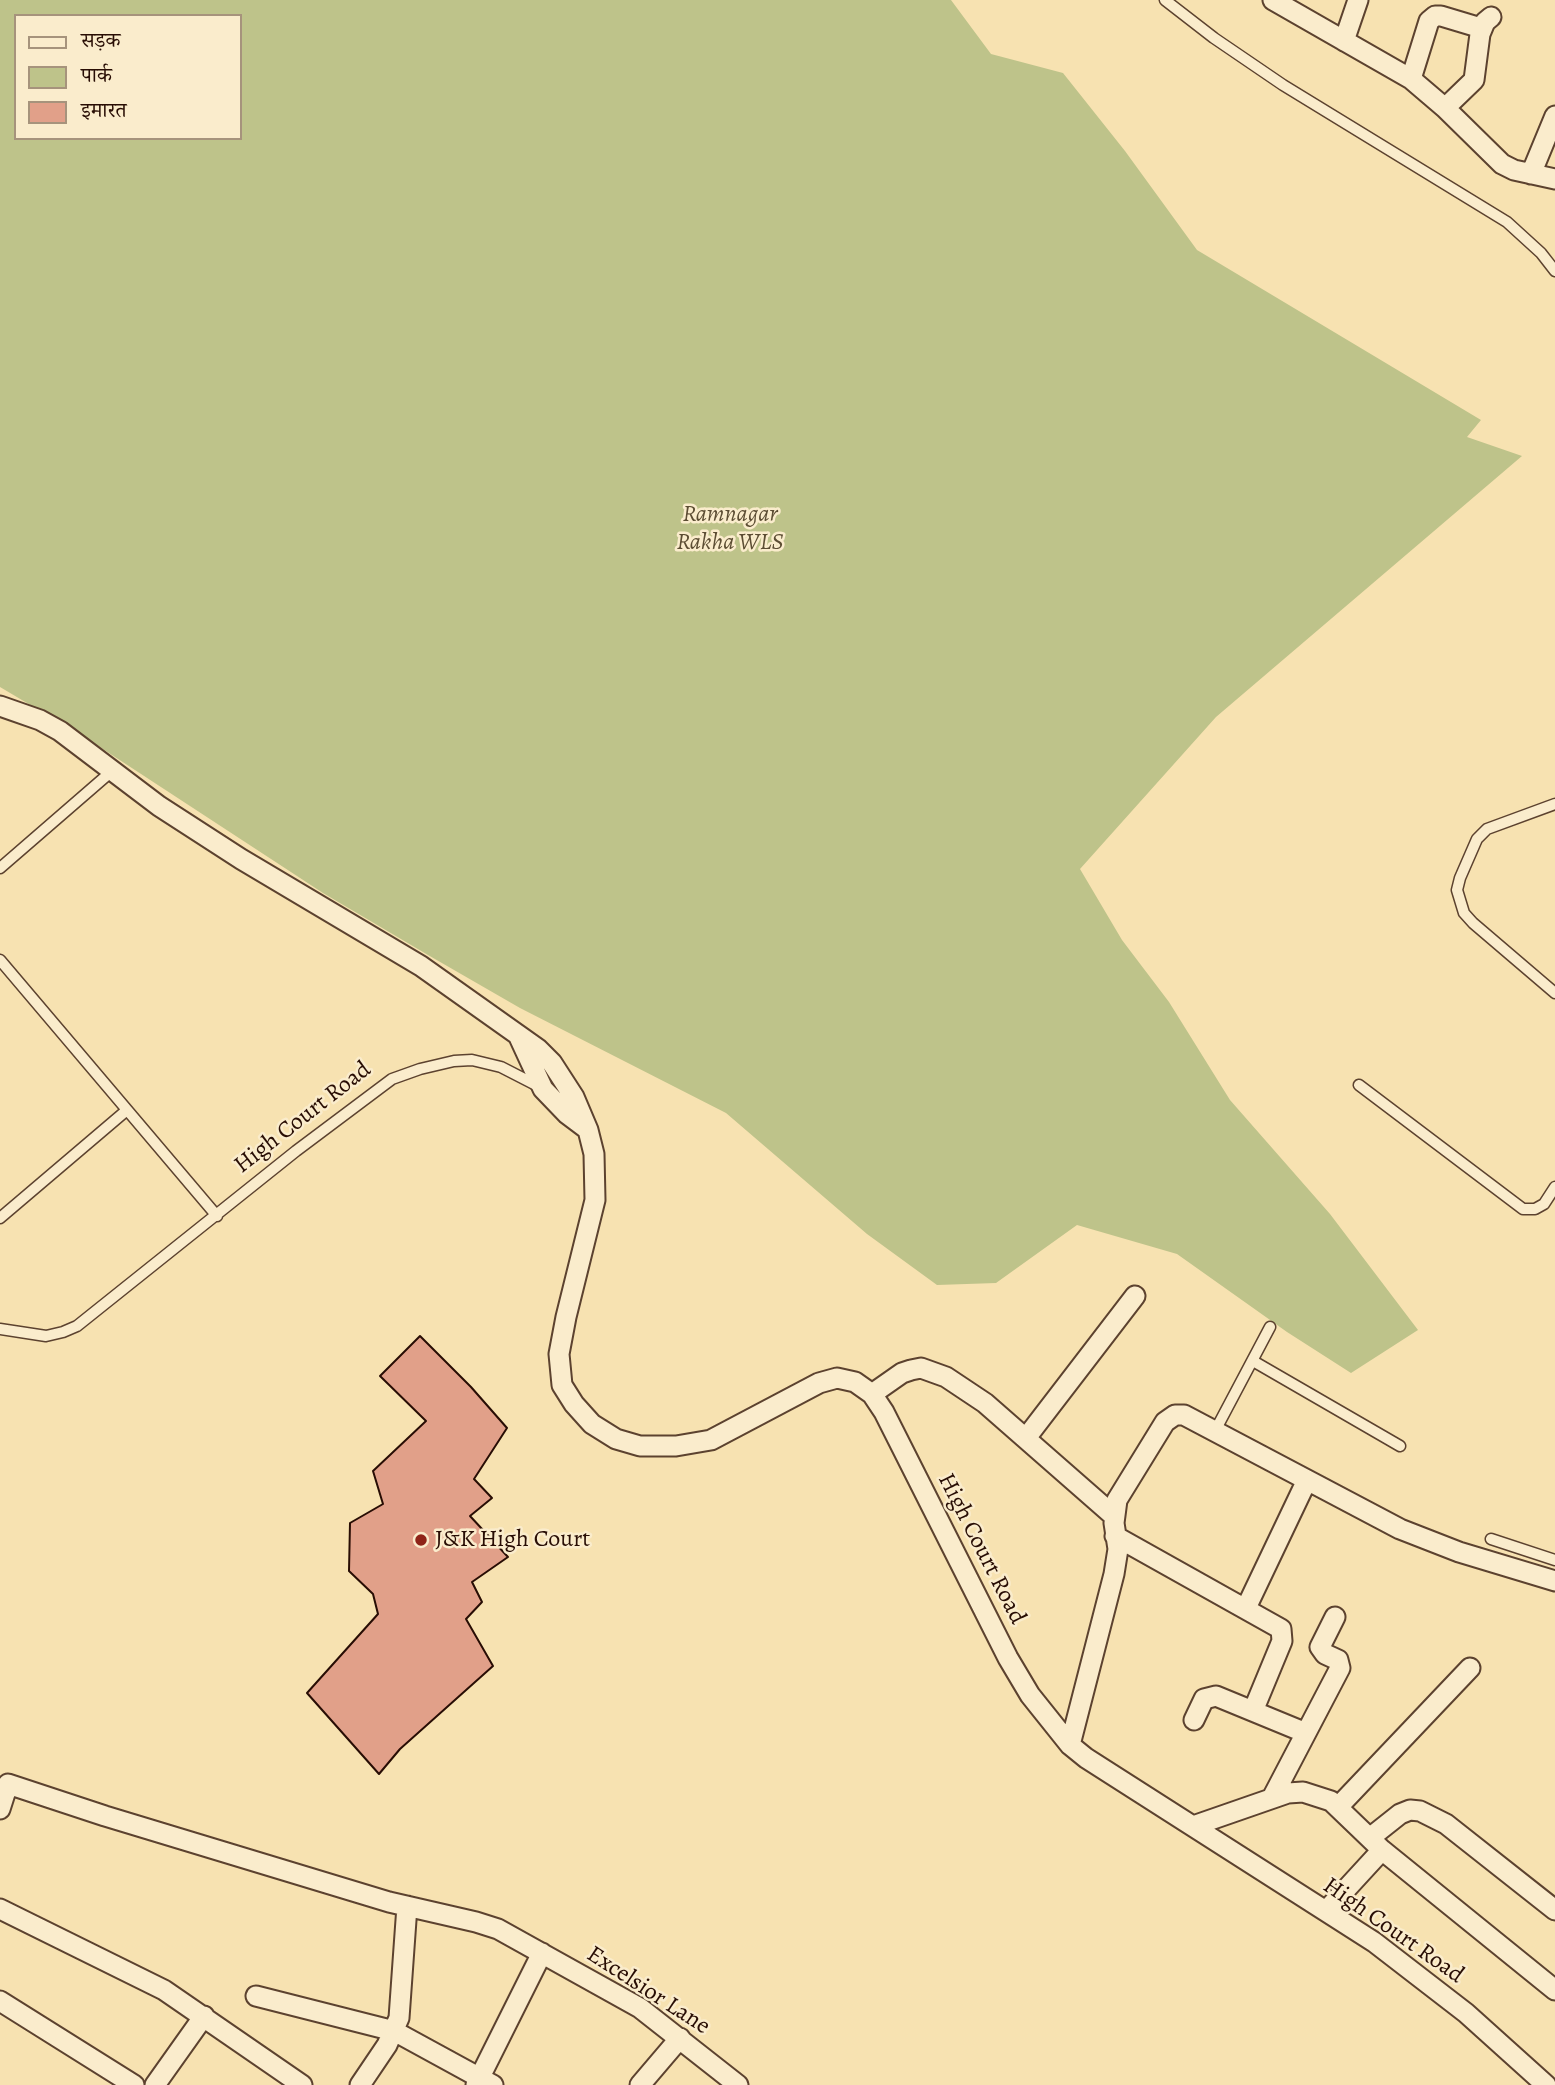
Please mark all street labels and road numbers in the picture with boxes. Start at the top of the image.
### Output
street label: High Court Road [229,1056,377,1180]
street label: High Court Road [931,1469,1031,1629]
street label: High Court Road [1317,1872,1469,1990]
street label: Excelsior Lane [581,1940,715,2042]

